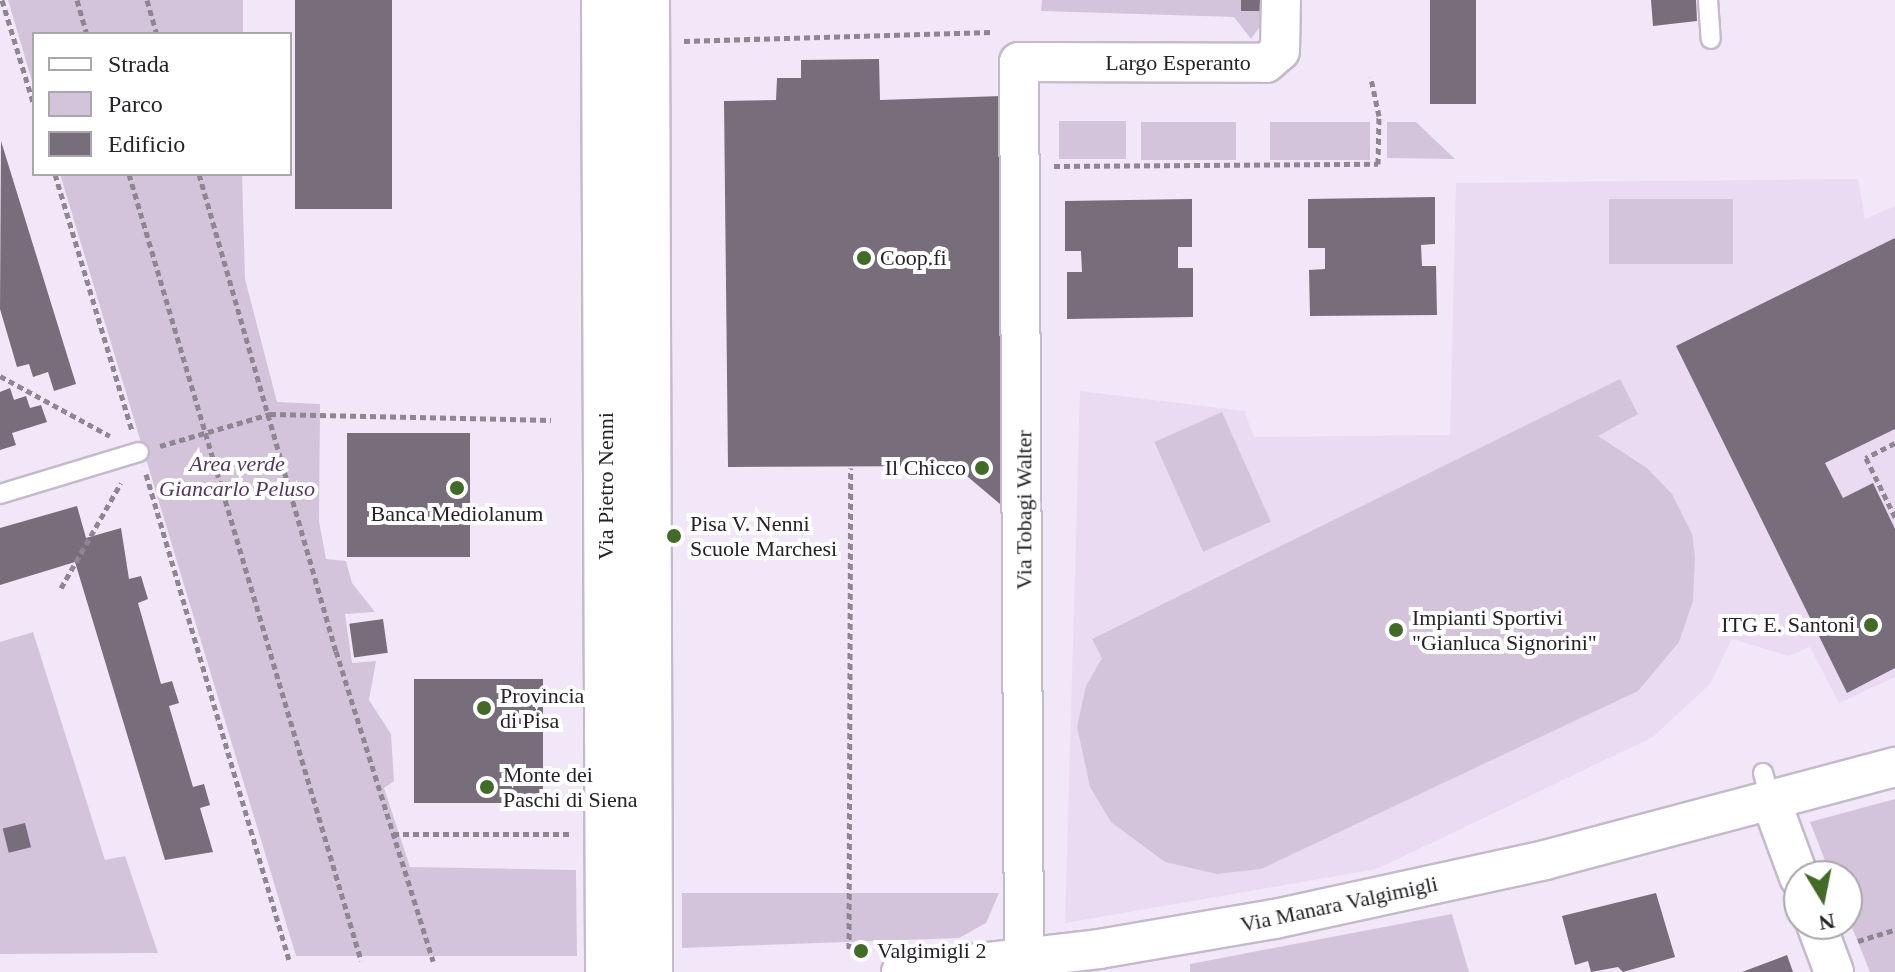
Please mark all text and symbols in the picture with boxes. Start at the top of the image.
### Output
legend [32,32,292,176]
street label: Largo Esperanto [1105,50,1251,76]
text: Strada [108,51,169,77]
text: Parco [108,91,163,117]
text: Edificio [108,131,185,157]
place label: Coop.fi [880,245,947,271]
marker: Coop.fi [855,249,873,267]
street label: Via Pietro Nenni [593,412,619,560]
street label: Via Tobagi Walter [1011,430,1037,590]
park label: Area verde Giancarlo Peluso [159,450,315,502]
place label: Il Chicco [885,455,966,481]
marker: Il Chicco [973,459,991,477]
marker: Banca Mediolanum [448,479,466,497]
place label: Banca Mediolanum [371,501,543,527]
place label: Pisa V. Nenni Scuole Marchesi [690,510,837,562]
marker: Pisa V. Nenni Scuole Marchesi [665,527,683,545]
place label: Impianti Sportivi "Gianluca Signorini" [1412,604,1597,656]
place label: ITG E. Santoni [1721,612,1855,638]
marker: ITG E. Santoni [1862,616,1880,634]
marker: Impianti Sportivi "Gianluca Signorini" [1387,621,1405,639]
place label: Provincia di Pisa [500,682,584,734]
marker: Provincia di Pisa [475,699,493,717]
place label: Monte dei Paschi di Siena [503,761,637,812]
marker: Monte dei Paschi di Siena [478,778,496,796]
north arrow [1783,860,1863,940]
street label: Via Manara Valgimigli [1238,870,1440,938]
text: N [1817,908,1837,936]
place label: Valgimigli 2 [877,938,986,964]
marker: Valgimigli 2 [852,942,870,960]

